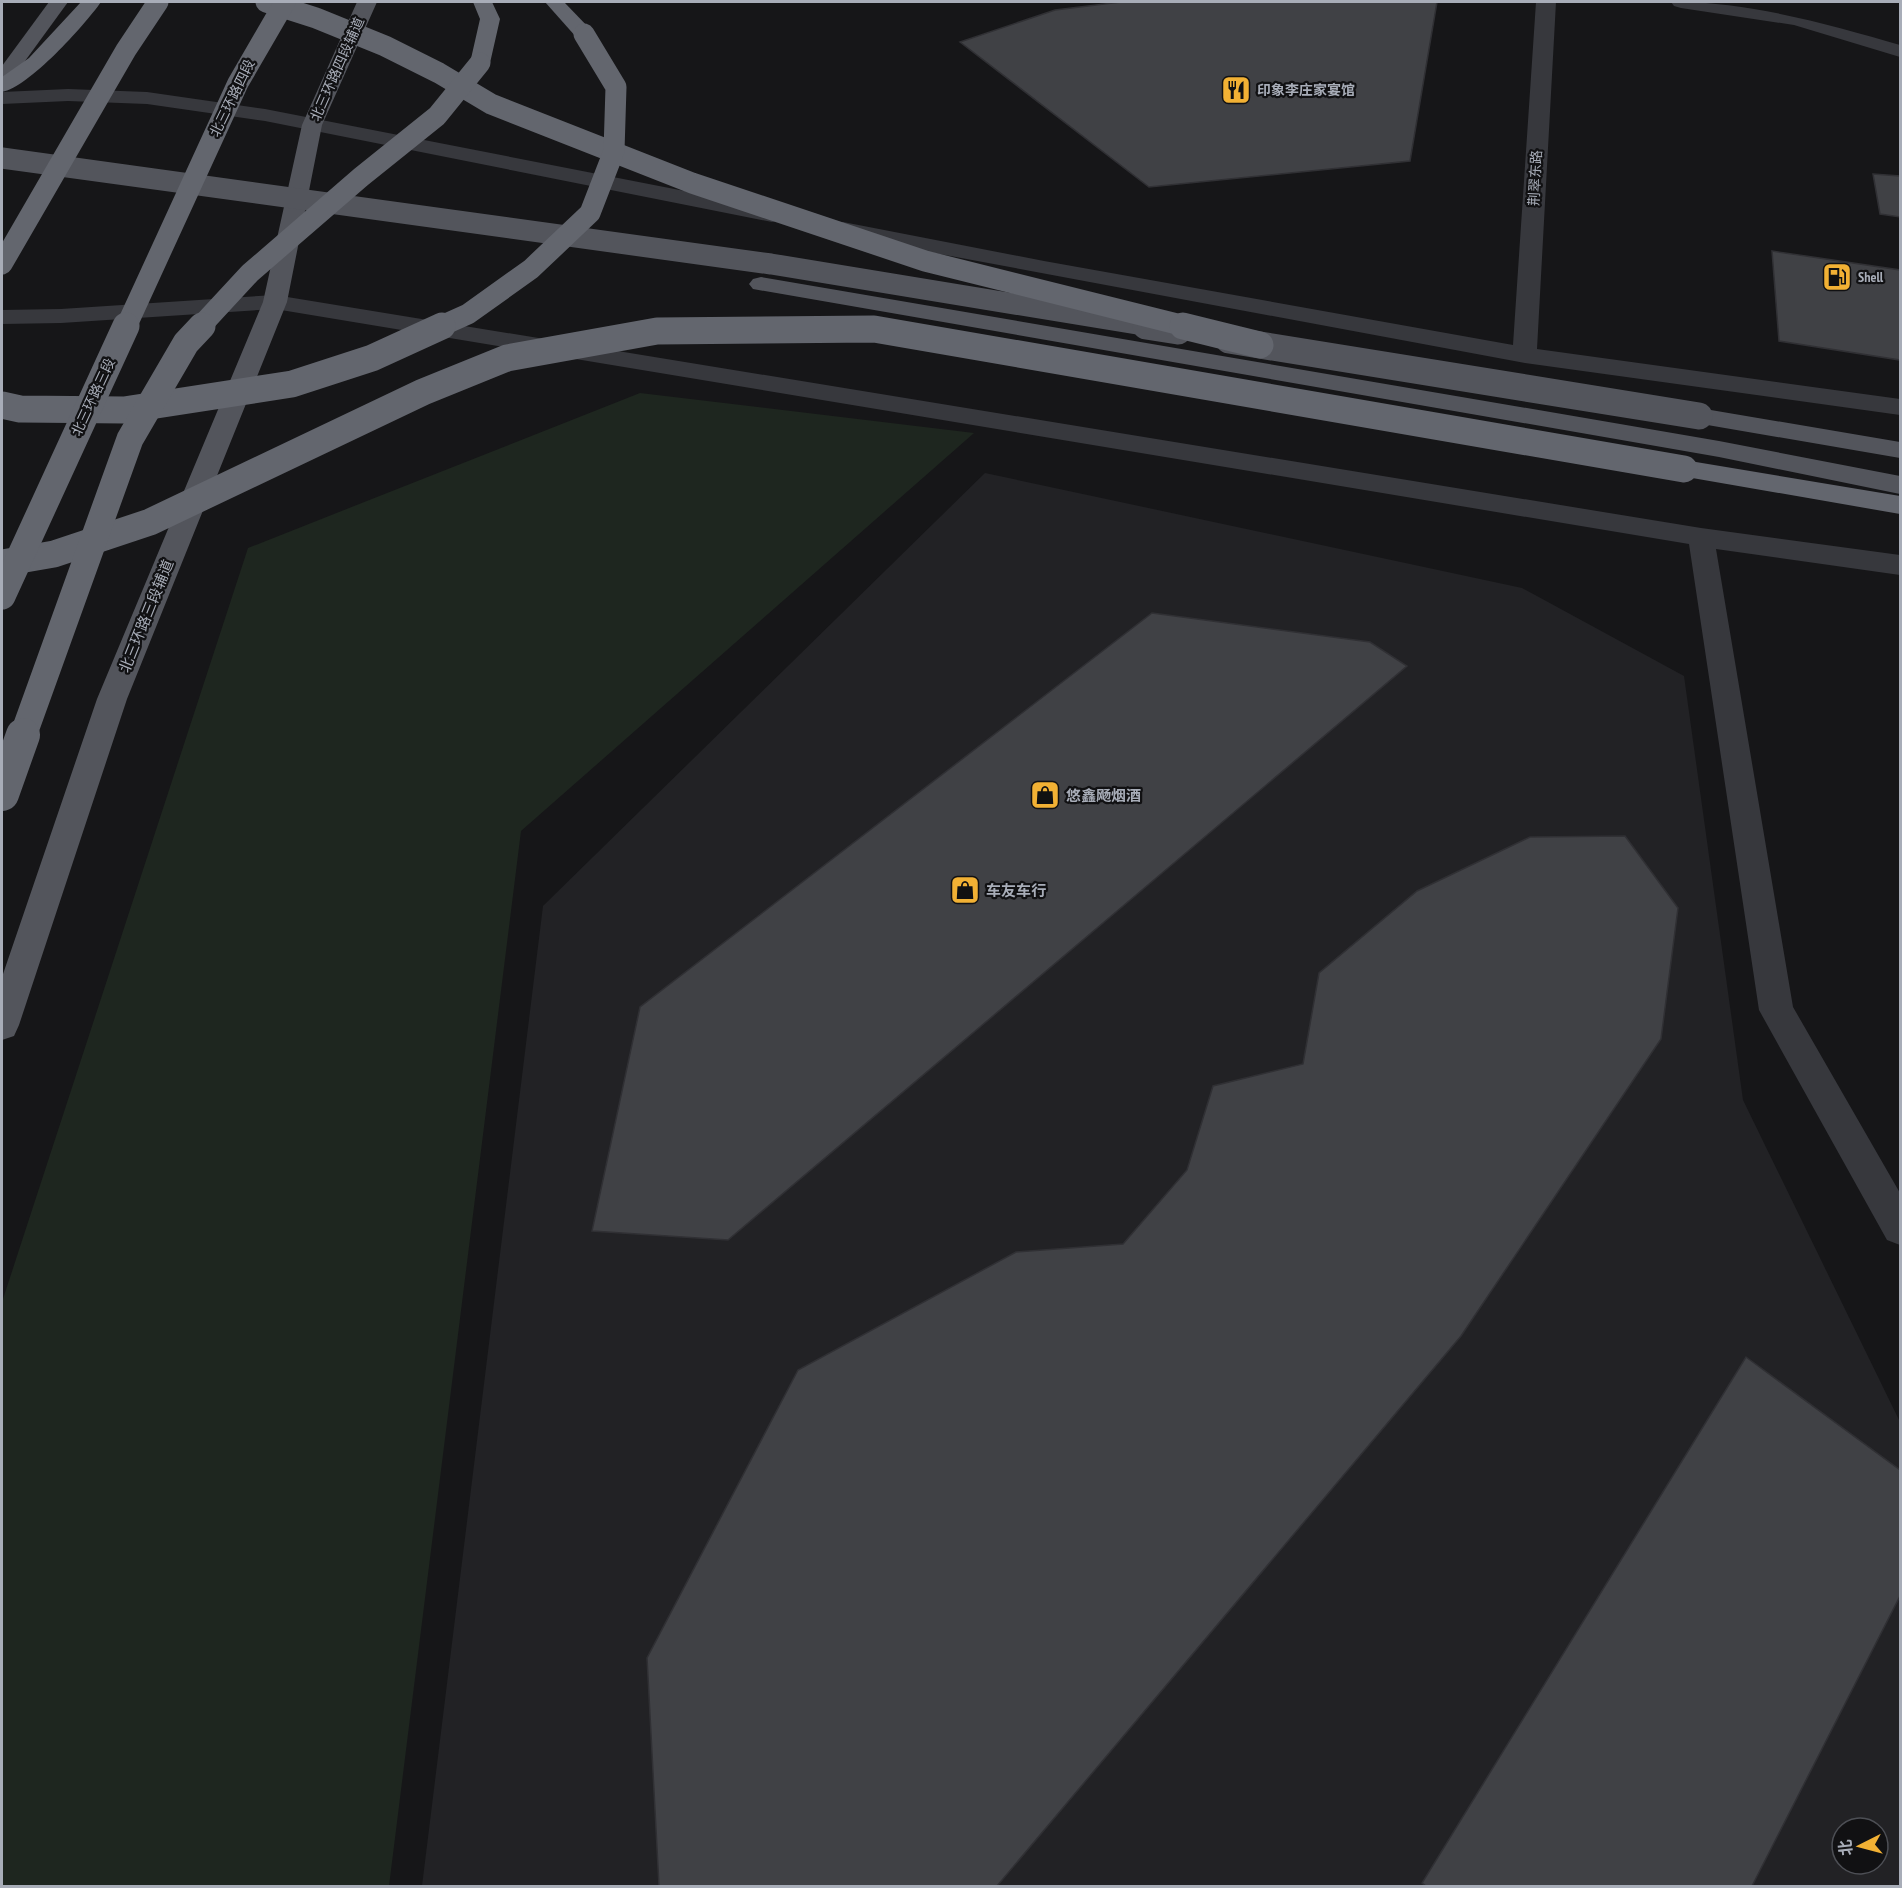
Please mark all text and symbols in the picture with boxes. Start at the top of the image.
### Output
street label: 北三环路四段辅道 [306,14,368,124]
street label: 北三环路四段 [205,56,259,140]
restaurant icon: 印象李庄家宴馆 [1220,74,1252,106]
place label: 印象李庄家宴馆 [1257,81,1355,99]
street label: 荆翠东路 [1525,150,1545,206]
fuel station icon: Shell [1821,261,1853,293]
place label: Shell [1858,268,1884,286]
street label: 北三环路三段 [67,355,119,439]
street label: 北三环路三段辅道 [115,557,177,675]
shop icon: 悠鑫飏烟酒 [1029,779,1061,811]
place label: 悠鑫飏烟酒 [1066,786,1141,805]
shop icon: 车友车行 [949,874,981,906]
place label: 车友车行 [986,881,1046,900]
north arrow [1830,1816,1890,1876]
text: 北 [1834,1839,1856,1857]

